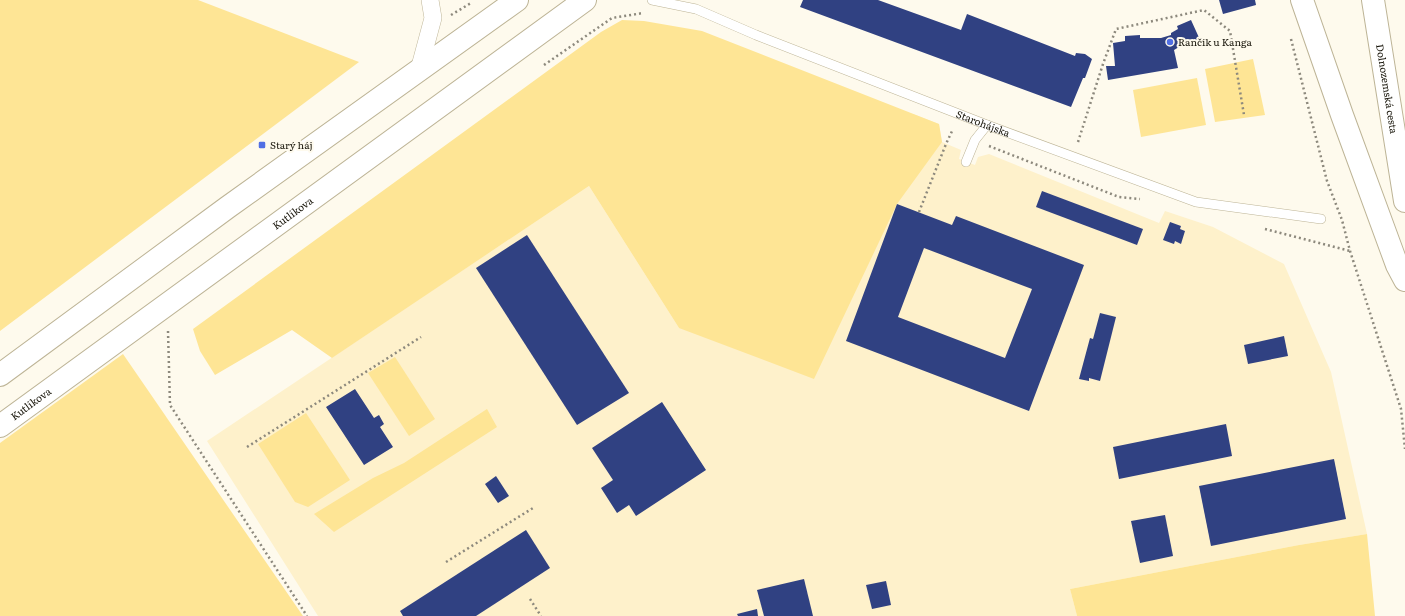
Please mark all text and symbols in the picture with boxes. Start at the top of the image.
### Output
place label: Rančík u Kanga [1178,34,1252,49]
marker: Rančík u Kanga [1165,37,1175,47]
street label: Dolnozemská cesta [1373,43,1402,135]
street label: Starohájska [954,106,1013,140]
place label: Starý háj [270,137,313,152]
marker: Starý háj [257,140,267,150]
street label: Kutlíkova [269,192,316,232]
street label: Kutlíkova [7,383,54,423]

